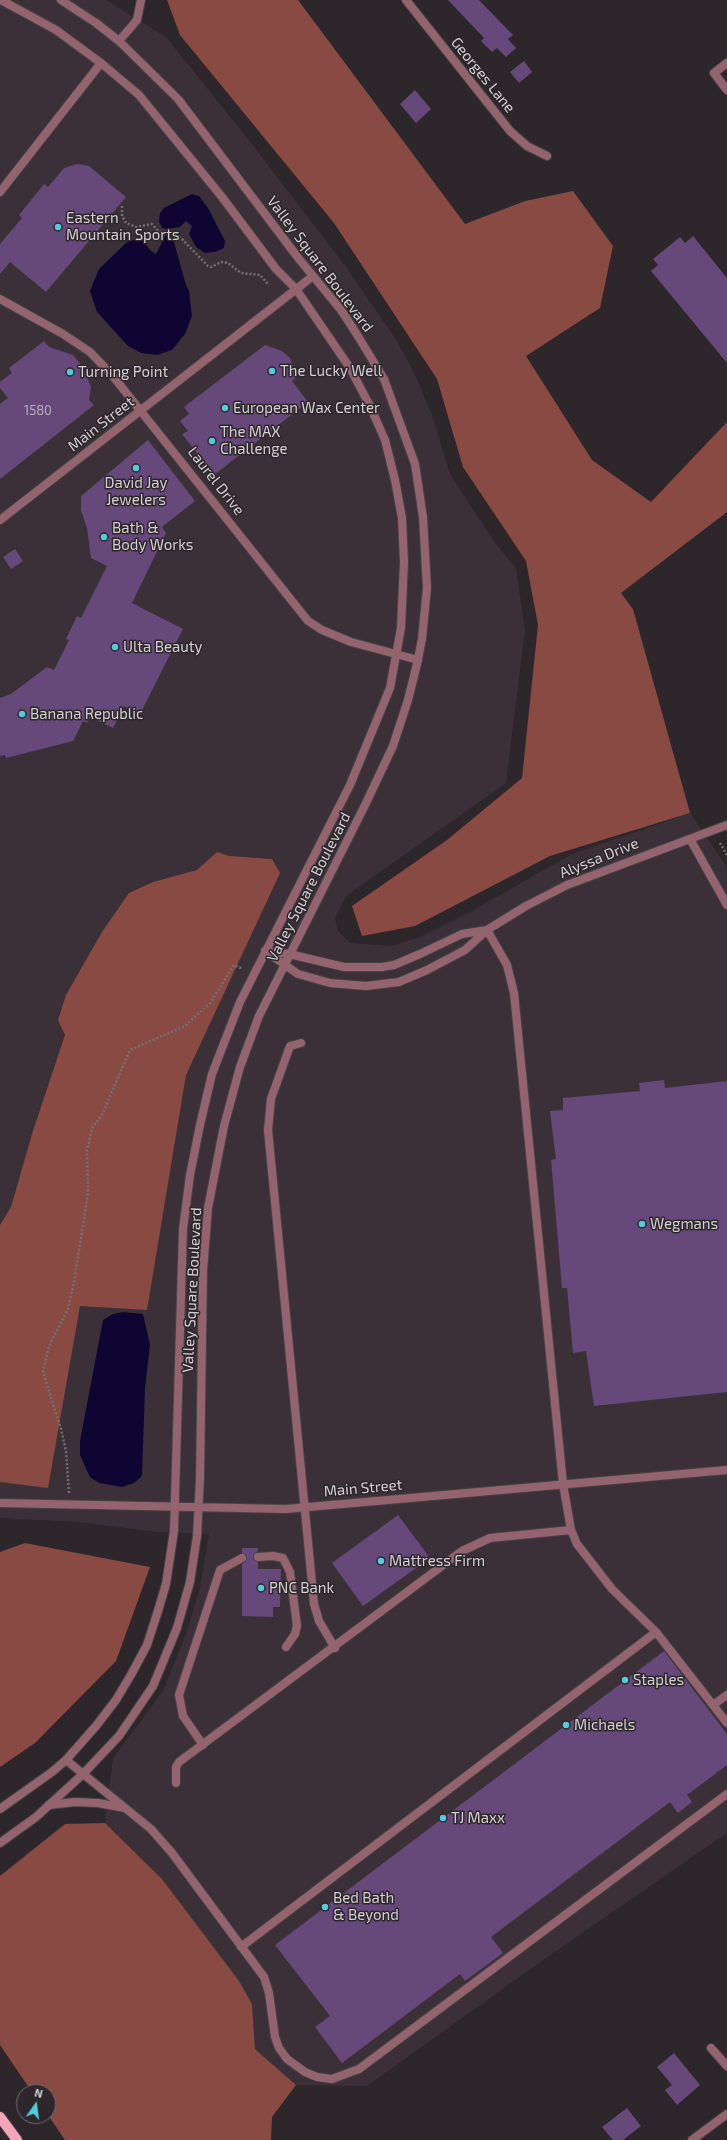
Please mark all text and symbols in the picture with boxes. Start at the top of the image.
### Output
street label: Georges Lane [447,34,519,116]
street label: Valley Square Boulevard [263,192,377,336]
place label: Eastern Mountain Sports [66,209,180,244]
marker: Eastern Mountain Sports [53,222,63,232]
place label: The Lucky Well [280,362,382,380]
place label: Turning Point [78,363,168,381]
marker: The Lucky Well [267,366,277,376]
marker: Turning Point [65,367,75,377]
street label: Main Street [64,393,138,455]
place label: European Wax Center [233,399,380,417]
house number: 1580 [24,403,52,419]
marker: European Wax Center [220,403,230,413]
place label: The MAX Challenge [220,423,288,458]
marker: The MAX Challenge [207,436,217,446]
street label: Laurel Drive [184,443,248,519]
marker: David Jay Jewelers [131,463,141,473]
place label: David Jay Jewelers [104,474,168,509]
place label: Bath & Body Works [112,519,193,554]
marker: Bath & Body Works [99,532,109,542]
place label: Ulta Beauty [123,638,202,656]
marker: Ulta Beauty [110,642,120,652]
place label: Banana Republic [30,705,143,723]
marker: Banana Republic [17,709,27,719]
street label: Valley Square Boulevard [263,809,355,965]
street label: Alyssa Drive [557,834,641,882]
street label: Valley Square Boulevard [179,1207,205,1373]
place label: Wegmans [650,1215,718,1233]
marker: Wegmans [637,1219,647,1229]
street label: Main Street [323,1476,403,1500]
place label: Mattress Firm [389,1552,485,1570]
marker: Mattress Firm [376,1556,386,1566]
place label: PNC Bank [269,1579,334,1597]
marker: PNC Bank [256,1583,266,1593]
place label: Staples [633,1671,684,1689]
marker: Staples [620,1675,630,1685]
place label: Michaels [574,1716,635,1734]
marker: Michaels [561,1720,571,1730]
place label: TJ Maxx [451,1809,505,1827]
marker: TJ Maxx [438,1813,448,1823]
place label: Bed Bath & Beyond [333,1889,399,1924]
marker: Bed Bath & Beyond [320,1902,330,1912]
north arrow [16,2084,56,2124]
text: N [33,2086,44,2100]

